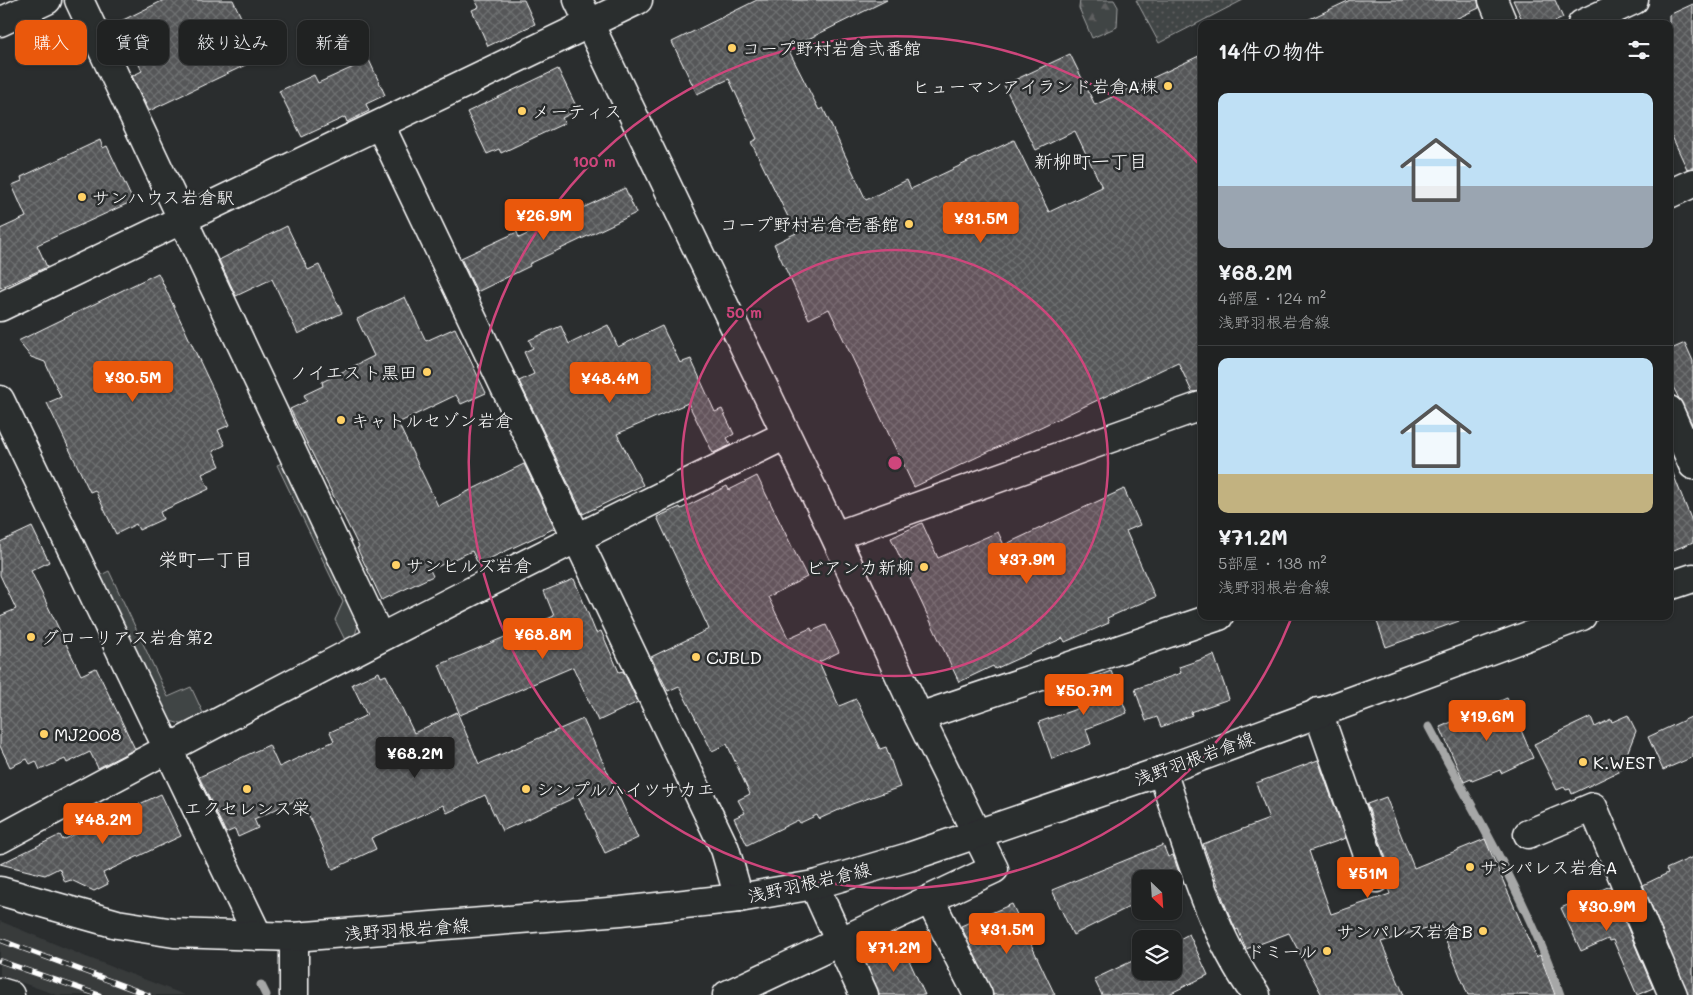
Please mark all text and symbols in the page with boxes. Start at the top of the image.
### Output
chip: 購入 [15,20,87,65]
chip: 賃貸 [97,20,169,65]
chip: 絞り込み [179,20,287,65]
chip: 新着 [297,20,369,65]
place label: コープ野村岩倉弐番館 [742,36,921,60]
icon: filters [1625,36,1653,64]
text: 14件の物件 [1218,37,1325,64]
marker: コープ野村岩倉弐番館 [726,42,738,54]
place label: ヒューマンアイランド岩倉A棟 [912,74,1158,98]
marker: ヒューマンアイランド岩倉A棟 [1162,80,1174,92]
place label: メーティス [532,99,622,123]
marker: メーティス [516,105,528,117]
icon: home [1391,125,1481,215]
district label: 新柳町一丁目 [1034,148,1148,173]
text: 100 m [572,151,616,171]
place label: サンハウス岩倉駅 [92,185,234,209]
marker: サンハウス岩倉駅 [76,191,88,203]
pin: ¥26.9M [503,198,585,241]
pin: ¥31.5M [940,202,1022,244]
text: ¥26.9M [516,204,572,225]
text: ¥31.5M [954,207,1008,228]
place label: コープ野村岩倉壱番館 [720,212,899,236]
marker: コープ野村岩倉壱番館 [903,218,915,230]
text: ¥68.2M [1218,258,1293,285]
text: 4部屋 · 124 m² [1218,287,1326,308]
text: 50 m [726,302,762,322]
text: 浅野羽根岩倉線 [1218,311,1330,332]
pin: ¥30.5M [92,360,174,403]
place label: ノイエスト黒田 [290,360,417,384]
pin: ¥48.4M [569,362,651,404]
text: ¥30.5M [104,366,162,387]
marker: ノイエスト黒田 [421,366,433,378]
text: ¥48.4M [581,367,639,388]
icon: home [1391,391,1481,481]
place label: キャトルセゾン岩倉 [351,408,513,432]
marker: キャトルセゾン岩倉 [335,414,347,426]
centre of rings [886,454,904,472]
text: ¥71.2M [1218,523,1288,550]
pin: ¥37.9M [986,542,1068,585]
district label: 栄町一丁目 [158,546,254,571]
text: ¥37.9M [999,548,1055,569]
text: 5部屋 · 138 m² [1218,552,1327,573]
place label: サンヒルズ岩倉 [406,553,532,577]
place label: ビアンカ新柳 [806,555,914,579]
marker: サンヒルズ岩倉 [390,559,402,571]
marker: ビアンカ新柳 [918,561,930,573]
text: 浅野羽根岩倉線 [1218,576,1330,597]
pin: ¥68.8M [502,618,584,660]
text: ¥68.8M [514,623,572,644]
place label: グローリアス岩倉第2 [41,625,213,649]
marker: グローリアス岩倉第2 [25,631,37,643]
place label: CJBLD [706,645,762,669]
marker: CJBLD [690,651,702,663]
pin: ¥50.7M [1043,674,1125,716]
text: ¥50.7M [1056,679,1112,700]
pin: ¥19.6M [1446,700,1528,742]
text: ¥19.6M [1460,705,1514,726]
place label: MJ2008 [54,722,121,746]
street label: 浅野羽根岩倉線 [1131,725,1257,791]
marker: MJ2008 [38,728,50,740]
pin: ¥68.2M [374,736,456,779]
text: ¥68.2M [387,742,443,763]
place label: K.WEST [1593,750,1656,774]
marker: K.WEST [1577,756,1589,768]
place label: シンプルハイツサカエ [536,777,715,801]
marker: エクセレンス栄 [241,783,253,795]
marker: シンプルハイツサカエ [520,783,532,795]
place label: エクセレンス栄 [184,796,310,820]
pin: ¥48.2M [62,802,144,845]
text: ¥48.2M [74,808,132,829]
place label: サンパレス岩倉A [1480,855,1618,879]
street label: 浅野羽根岩倉線 [745,856,873,908]
pin: ¥51M [1338,856,1398,899]
marker: サンパレス岩倉A [1464,861,1476,873]
text: ¥51M [1348,862,1388,883]
north arrow [1132,870,1182,920]
map controls [1132,870,1182,980]
pin: ¥30.9M [1566,890,1648,932]
text: ¥30.9M [1578,895,1636,916]
pin: ¥31.5M [966,912,1048,955]
street label: 浅野羽根岩倉線 [343,913,471,945]
text: ¥31.5M [980,918,1034,939]
place label: サンパレス岩倉B [1337,919,1473,943]
marker: サンパレス岩倉B [1477,925,1489,937]
pin: ¥71.2M [853,930,935,973]
button: layers [1132,930,1182,980]
text: ¥71.2M [867,936,921,957]
place label: ドミール [1246,939,1317,963]
marker: ドミール [1321,945,1333,957]

